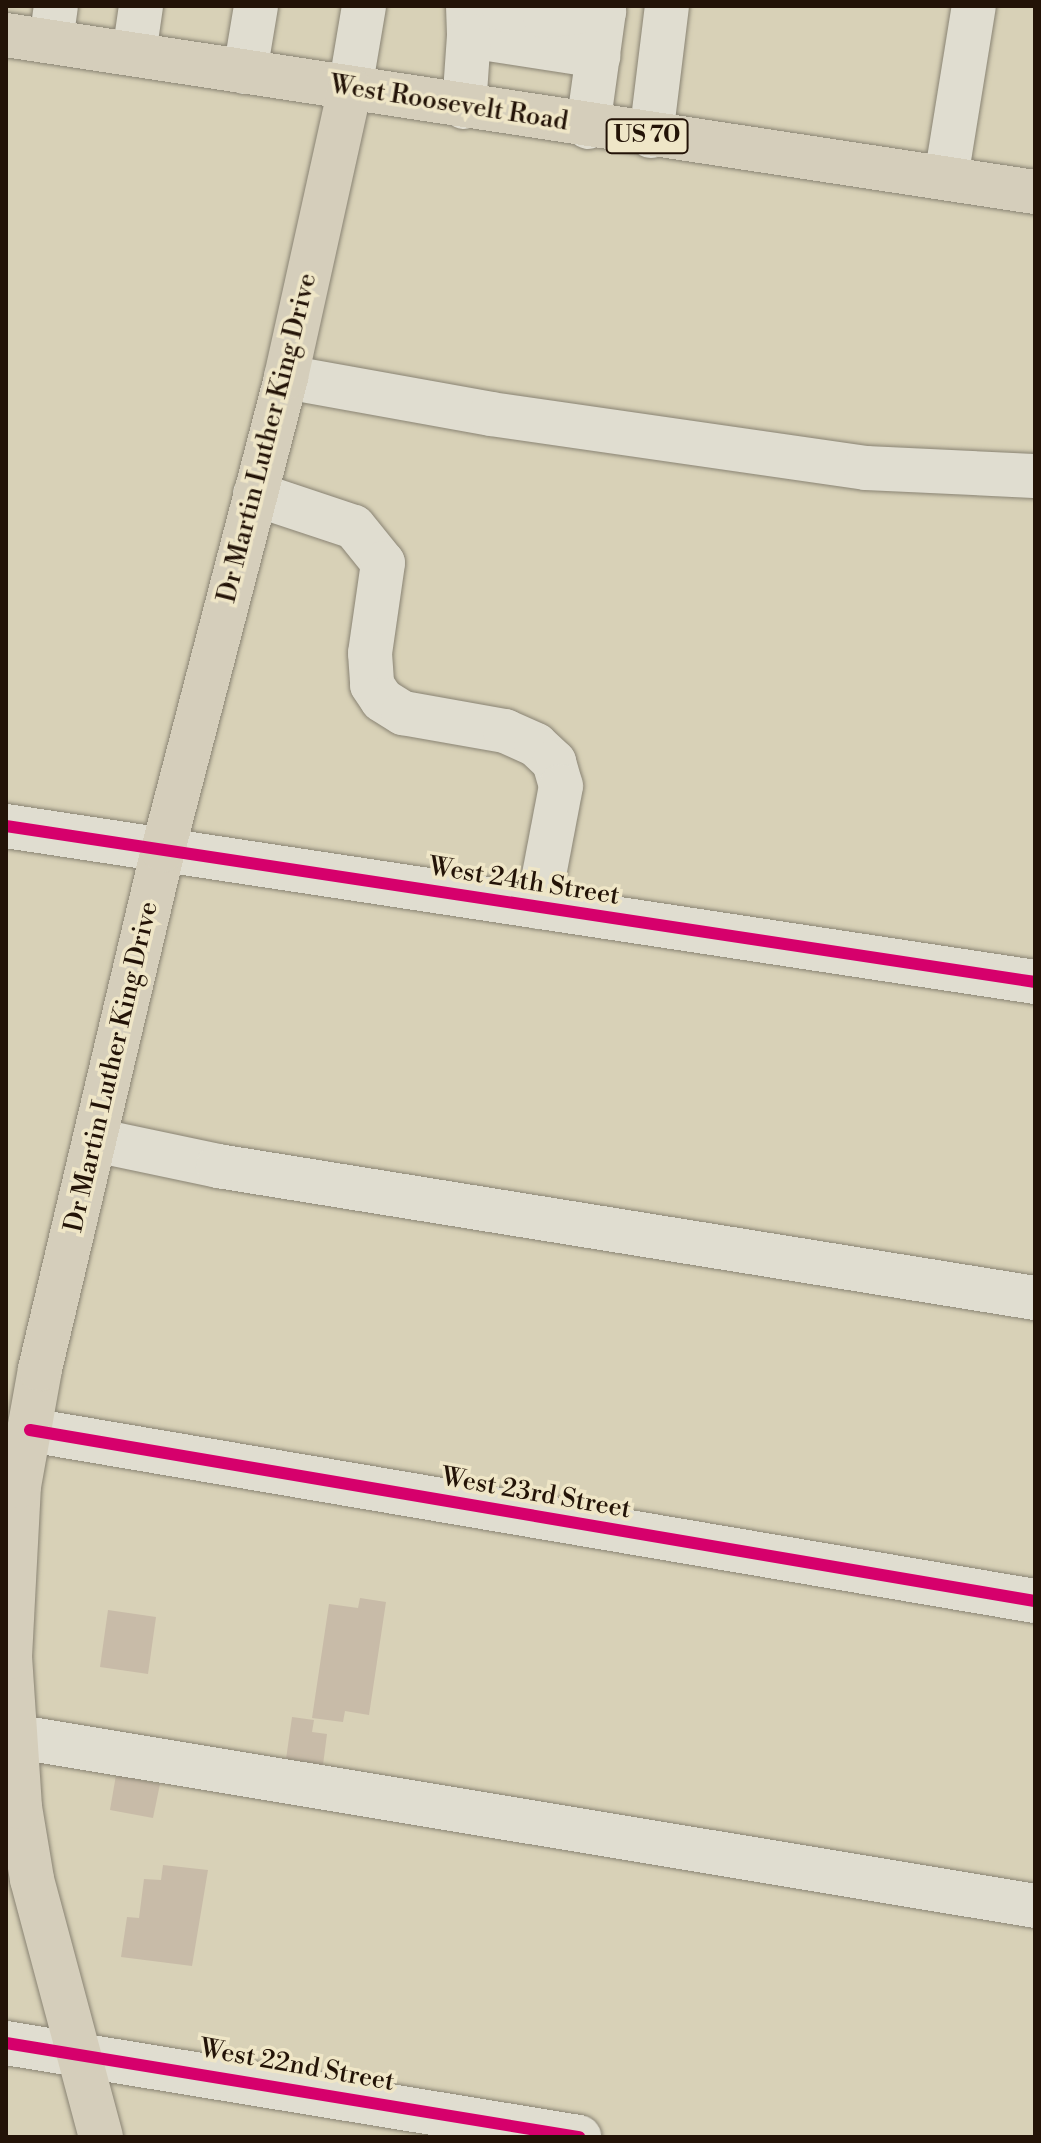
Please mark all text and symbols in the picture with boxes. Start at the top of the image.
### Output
street label: West Roosevelt Road [328,70,570,138]
road number: US 70 [605,116,689,156]
street label: Dr Martin Luther King Drive [212,270,324,606]
street label: West 24th Street [426,852,622,912]
street label: Dr Martin Luther King Drive [59,899,165,1235]
street label: West 23rd Street [439,1462,633,1526]
street label: West 22nd Street [197,2034,397,2098]

